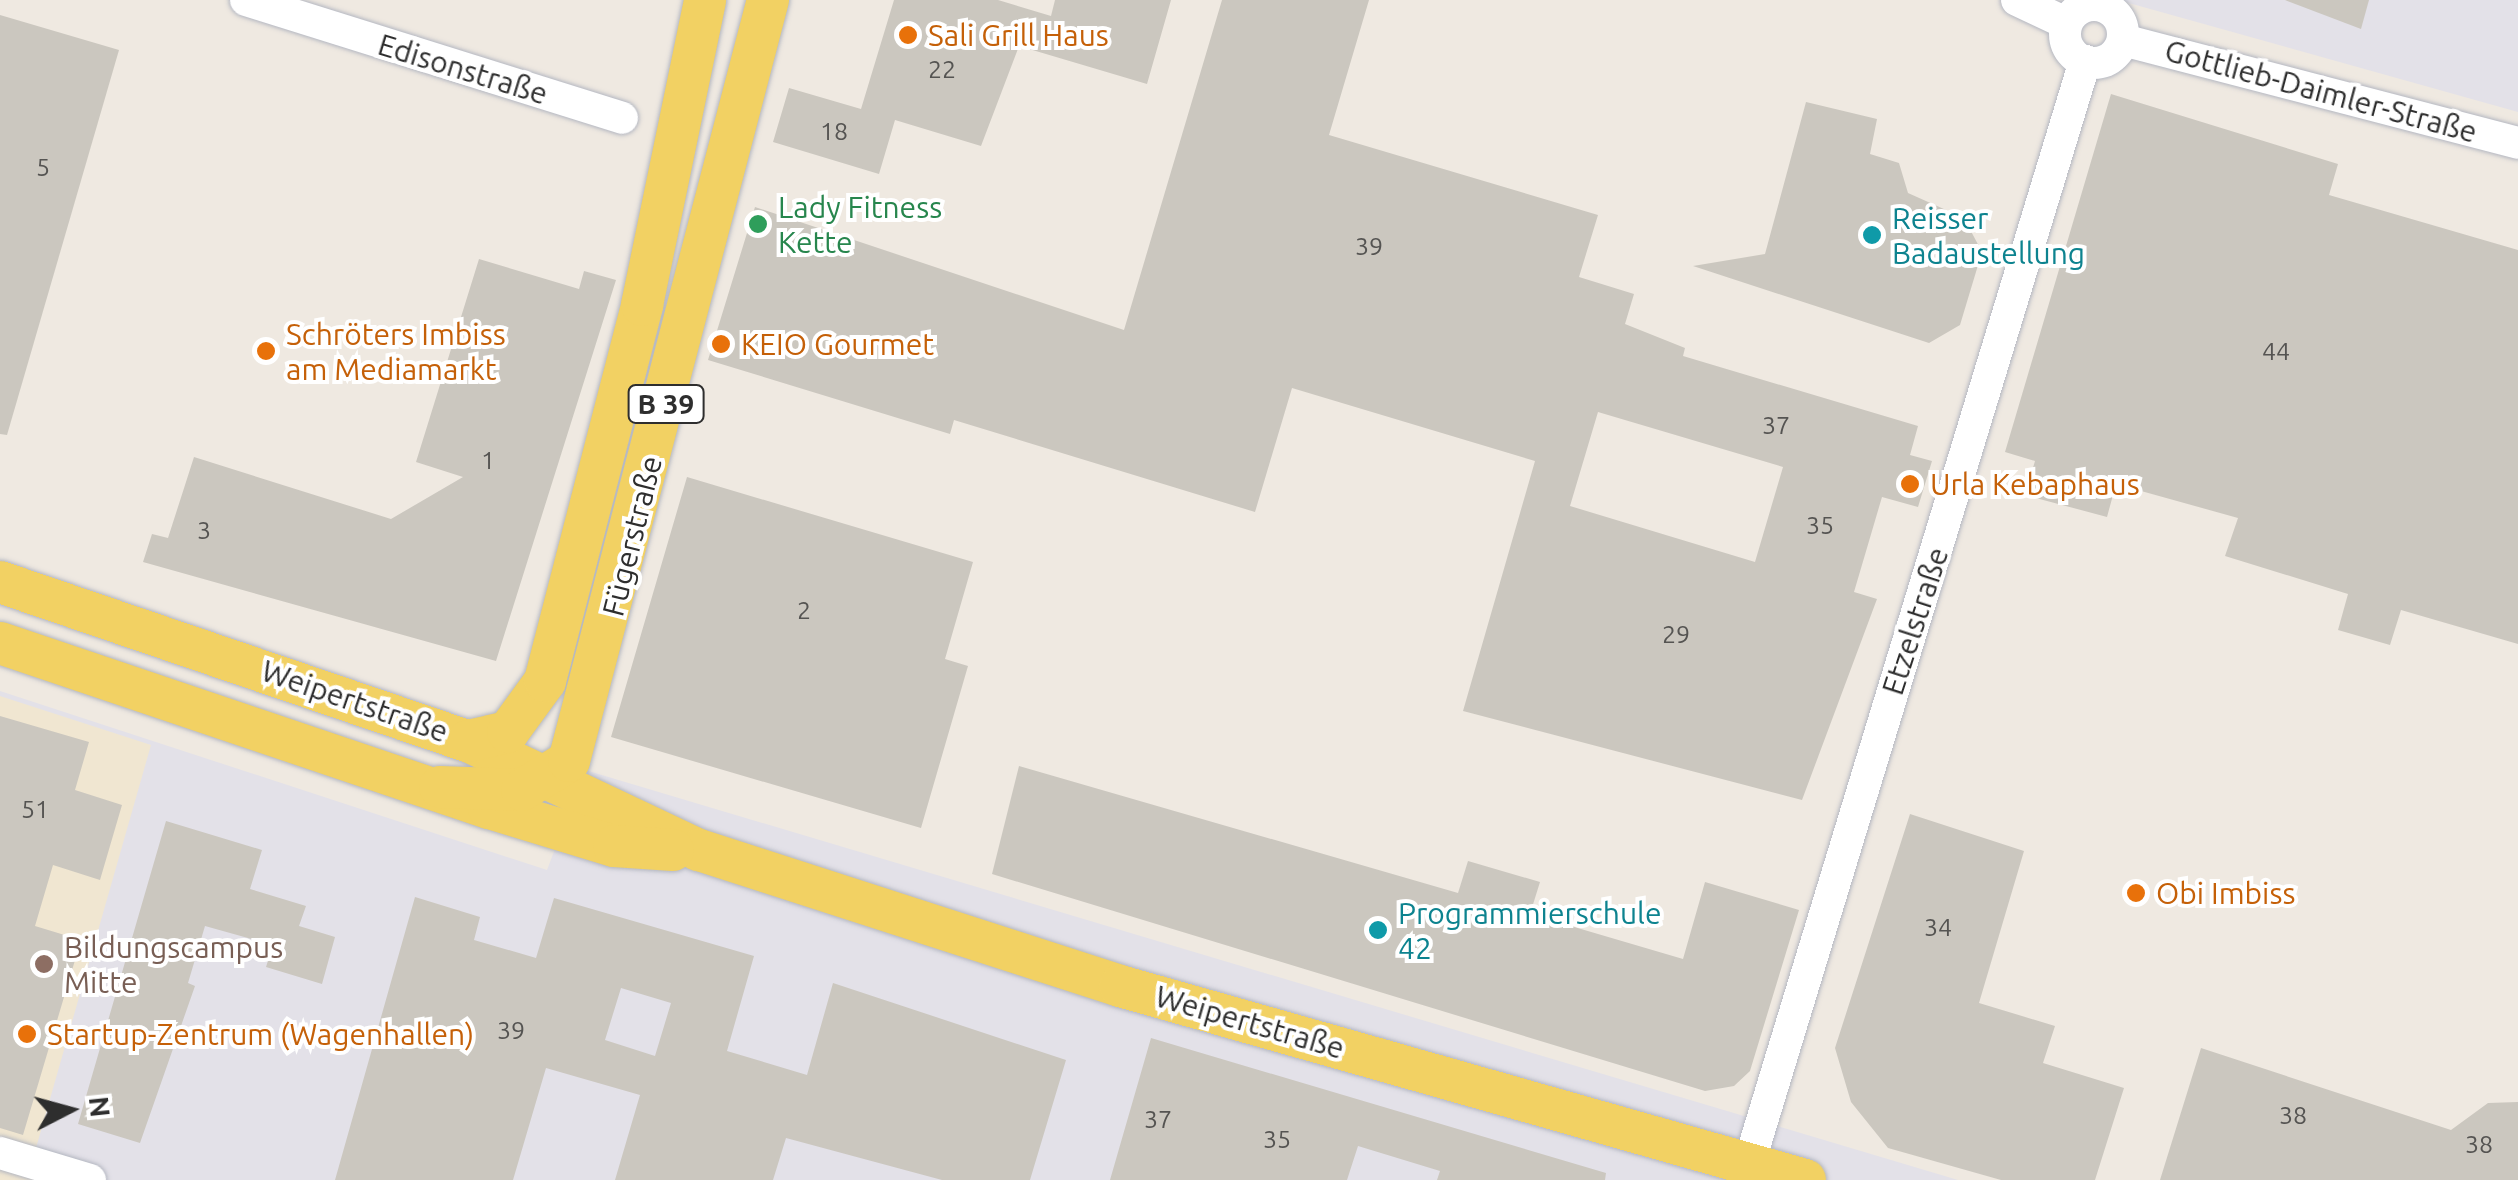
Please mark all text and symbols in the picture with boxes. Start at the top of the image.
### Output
place label: Sali Grill Haus [928,17,1109,53]
marker: Sali Grill Haus [897,24,919,46]
street label: Edisonstraße [374,26,552,112]
street label: Gottlieb-Daimler-Straße [2161,32,2481,150]
house number: 22 [928,54,956,84]
house number: 18 [820,116,848,146]
house number: 5 [36,152,50,182]
place label: Lady Fitness Kette [778,189,942,260]
place label: Reisser Badaustellung [1892,200,2085,270]
marker: Lady Fitness Kette [747,213,769,235]
marker: Reisser Badaustellung [1861,224,1883,246]
house number: 39 [1355,231,1383,261]
place label: Schröters Imbiss am Mediamarkt [286,316,506,386]
place label: KEIO Gourmet [741,326,934,362]
marker: KEIO Gourmet [710,333,732,355]
house number: 44 [2262,336,2290,366]
marker: Schröters Imbiss am Mediamarkt [255,340,277,362]
road number: B 39 [626,381,706,427]
house number: 37 [1762,410,1790,440]
house number: 1 [481,445,495,475]
street label: Fügerstraße [595,452,669,620]
place label: Urla Kebaphaus [1930,466,2140,502]
marker: Urla Kebaphaus [1899,473,1921,495]
house number: 35 [1806,510,1834,540]
house number: 3 [197,515,211,545]
street label: Etzelstraße [1874,543,1956,699]
house number: 2 [797,595,811,625]
house number: 29 [1662,619,1690,649]
street label: Weipertstraße [257,652,453,750]
house number: 51 [21,794,49,824]
place label: Obi Imbiss [2156,875,2295,911]
marker: Obi Imbiss [2125,882,2147,904]
place label: Programmierschule 42 [1398,895,1661,966]
house number: 34 [1924,912,1952,942]
marker: Programmierschule 42 [1367,919,1389,941]
place label: Bildungscampus Mitte [64,929,283,1000]
marker: Bildungscampus Mitte [33,953,55,975]
street label: Weipertstraße [1151,978,1349,1066]
house number: 39 [497,1015,525,1045]
place label: Startup-Zentrum (Wagenhallen) [47,1016,474,1052]
marker: Startup-Zentrum (Wagenhallen) [16,1023,38,1045]
north arrow [20,1060,120,1160]
text: N [84,1095,117,1119]
house number: 38 [2279,1100,2307,1130]
house number: 37 [1144,1104,1172,1134]
house number: 35 [1263,1124,1291,1154]
house number: 38 [2465,1129,2493,1159]

